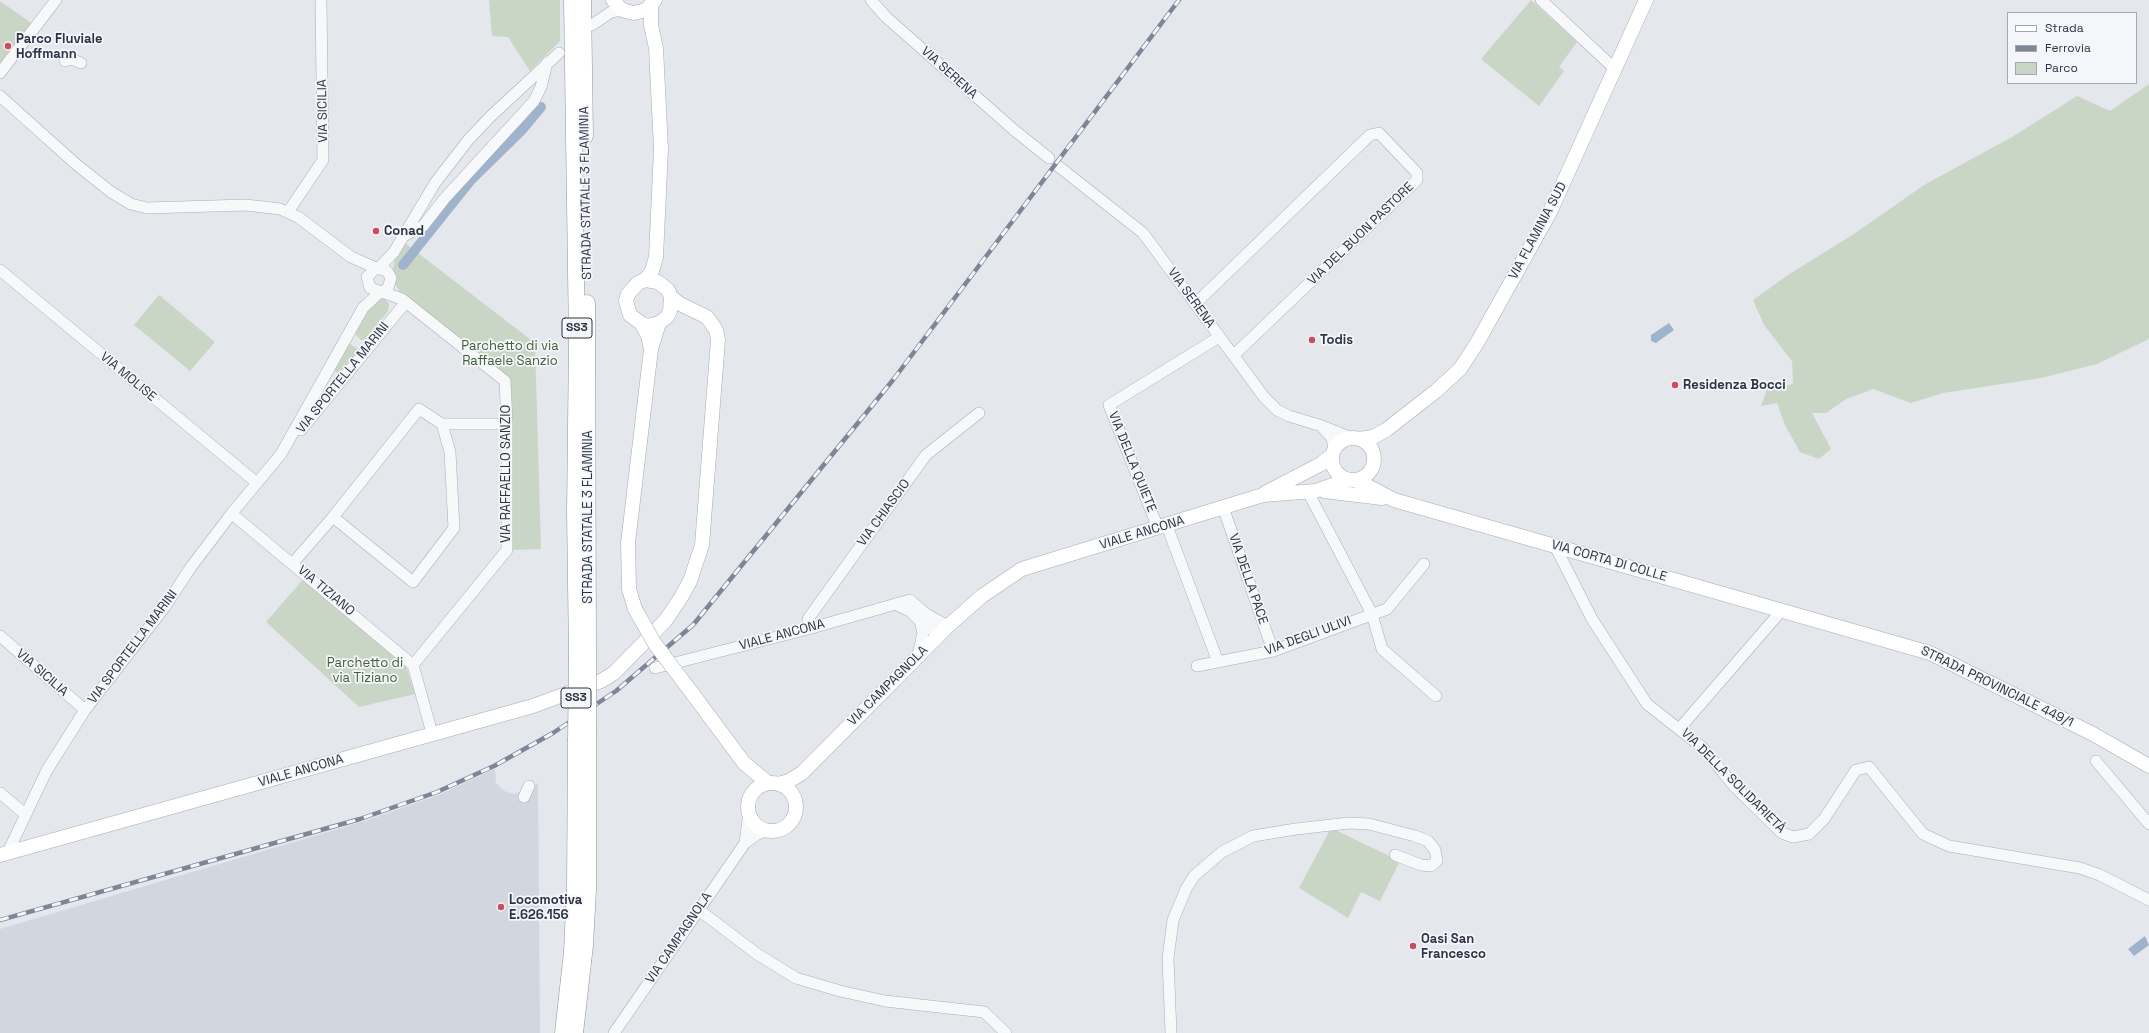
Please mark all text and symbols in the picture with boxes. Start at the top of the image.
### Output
legend [2007,12,2137,84]
text: Strada [2045,20,2084,36]
place label: Parco Fluviale Hoffmann [16,31,102,62]
text: Ferrovia [2045,40,2091,56]
marker: Parco Fluviale Hoffmann [3,41,13,51]
street label: VIA SERENA [918,44,980,102]
text: Parco [2045,60,2078,76]
street label: VIA SICILIA [315,79,331,143]
street label: STRADA STATALE 3 FLAMINIA [577,106,595,280]
street label: VIA DEL BUON PASTORE [1305,179,1417,289]
street label: VIA FLAMINIA SUD [1506,180,1570,282]
place label: Conad [384,223,424,239]
marker: Conad [371,226,381,236]
street label: VIA SERENA [1164,265,1218,331]
road number: SS3 [562,318,592,338]
street label: VIA SPORTELLA MARINI [293,319,393,437]
place label: Todis [1320,332,1353,348]
marker: Todis [1307,335,1317,345]
park label: Parchetto di via Raffaele Sanzio [461,338,559,369]
street label: VIA MOLISE [97,349,159,405]
place label: Residenza Bocci [1683,377,1786,393]
marker: Residenza Bocci [1670,380,1680,390]
street label: VIA RAFFAELLO SANZIO [498,405,514,543]
street label: VIA DELLA QUIETE [1105,409,1159,515]
street label: STRADA STATALE 3 FLAMINIA [580,430,596,604]
street label: VIA CHIASCIO [854,476,914,550]
street label: VIALE ANCONA [1098,513,1186,553]
street label: VIA DELLA PACE [1225,531,1271,627]
street label: VIA CORTA DI COLLE [1549,537,1669,585]
street label: VIA TIZIANO [294,563,358,619]
street label: VIA SPORTELLA MARINI [85,587,181,707]
street label: VIA DEGLI ULIVI [1263,613,1353,659]
street label: VIALE ANCONA [738,616,826,654]
street label: VIA CAMPAGNOLA [845,643,931,729]
street label: STRADA PROVINCIALE 449/1 [1918,643,2076,731]
street label: VIA SICILIA [13,646,71,700]
park label: Parchetto di via Tiziano [327,655,403,686]
road number: SS3 [561,688,591,708]
street label: VIA DELLA SOLIDARIETÀ [1677,725,1789,837]
street label: VIALE ANCONA [257,751,345,791]
street label: VIA CAMPAGNOLA [643,889,715,987]
place label: Locomotiva E.626.156 [509,892,582,923]
marker: Locomotiva E.626.156 [496,902,506,912]
place label: Oasi San Francesco [1421,931,1486,962]
marker: Oasi San Francesco [1408,941,1418,951]

